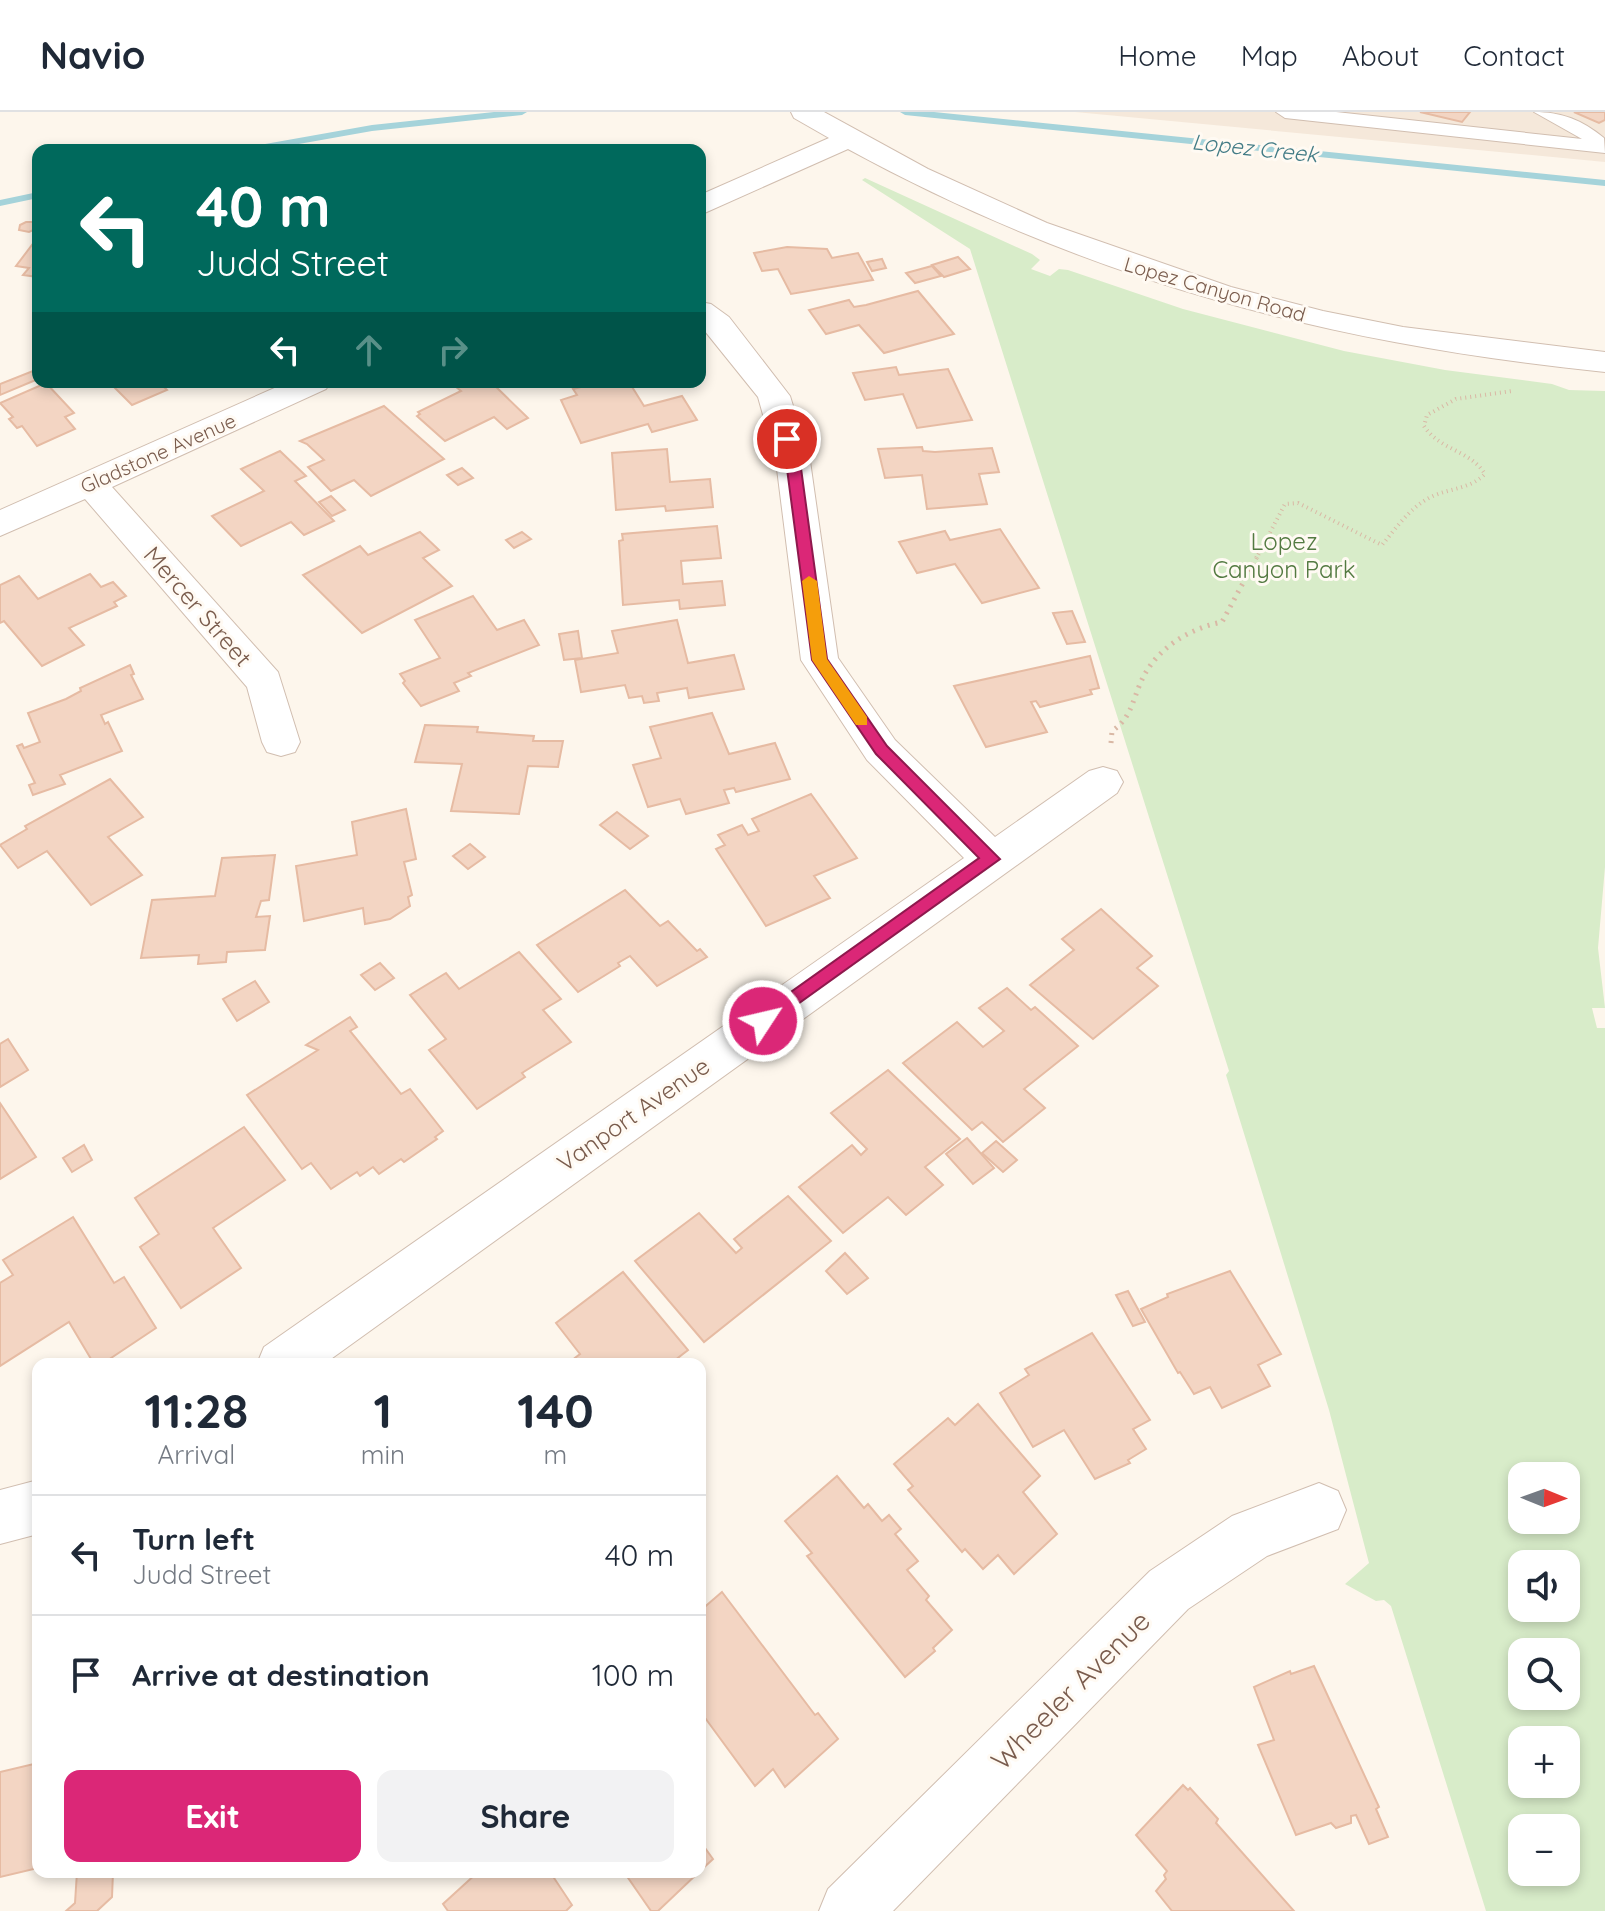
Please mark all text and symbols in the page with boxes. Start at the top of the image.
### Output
text: Navio [40,31,145,79]
text: Home [1118,38,1197,73]
text: Map [1241,38,1298,73]
text: About [1342,38,1419,73]
text: Contact [1463,38,1565,73]
water label: Lopez Creek [1191,127,1321,169]
text: 40 m [196,171,331,241]
icon: left [64,176,168,280]
text: Judd Street [196,240,389,285]
street label: Lopez Canyon Road [1121,251,1309,327]
icon: left [263,328,307,372]
icon: ahead [347,328,391,372]
icon: right [431,328,475,372]
pin [753,405,821,473]
street label: Gladstone Avenue [76,407,240,499]
icon: arrive [765,417,809,461]
park label: Lopez Canyon Park [1212,526,1356,584]
street label: Mercer Street [138,540,258,672]
position arrow [721,979,805,1063]
street label: Vanport Avenue [551,1050,715,1178]
text: 11:28 [144,1380,248,1440]
text: 1 [373,1380,392,1440]
text: 140 [517,1380,594,1440]
text: Arrival [157,1438,235,1471]
text: min [361,1438,405,1471]
text: m [544,1438,567,1471]
north arrow [1508,1462,1580,1534]
map controls [1508,1462,1580,1886]
text: Turn left [132,1520,255,1558]
icon: left [64,1533,108,1577]
text: 40 m [605,1536,674,1574]
button: sound [1508,1550,1580,1622]
text: Judd Street [132,1558,271,1591]
street label: Wheeler Avenue [983,1603,1157,1777]
button: search [1508,1638,1580,1710]
icon: arrive [64,1653,108,1697]
text: Arrive at destination [132,1656,430,1694]
text: 100 m [592,1656,674,1694]
button: + [1508,1726,1580,1798]
button: Exit [64,1770,361,1862]
button: Share [377,1770,674,1862]
button: − [1508,1814,1580,1886]

